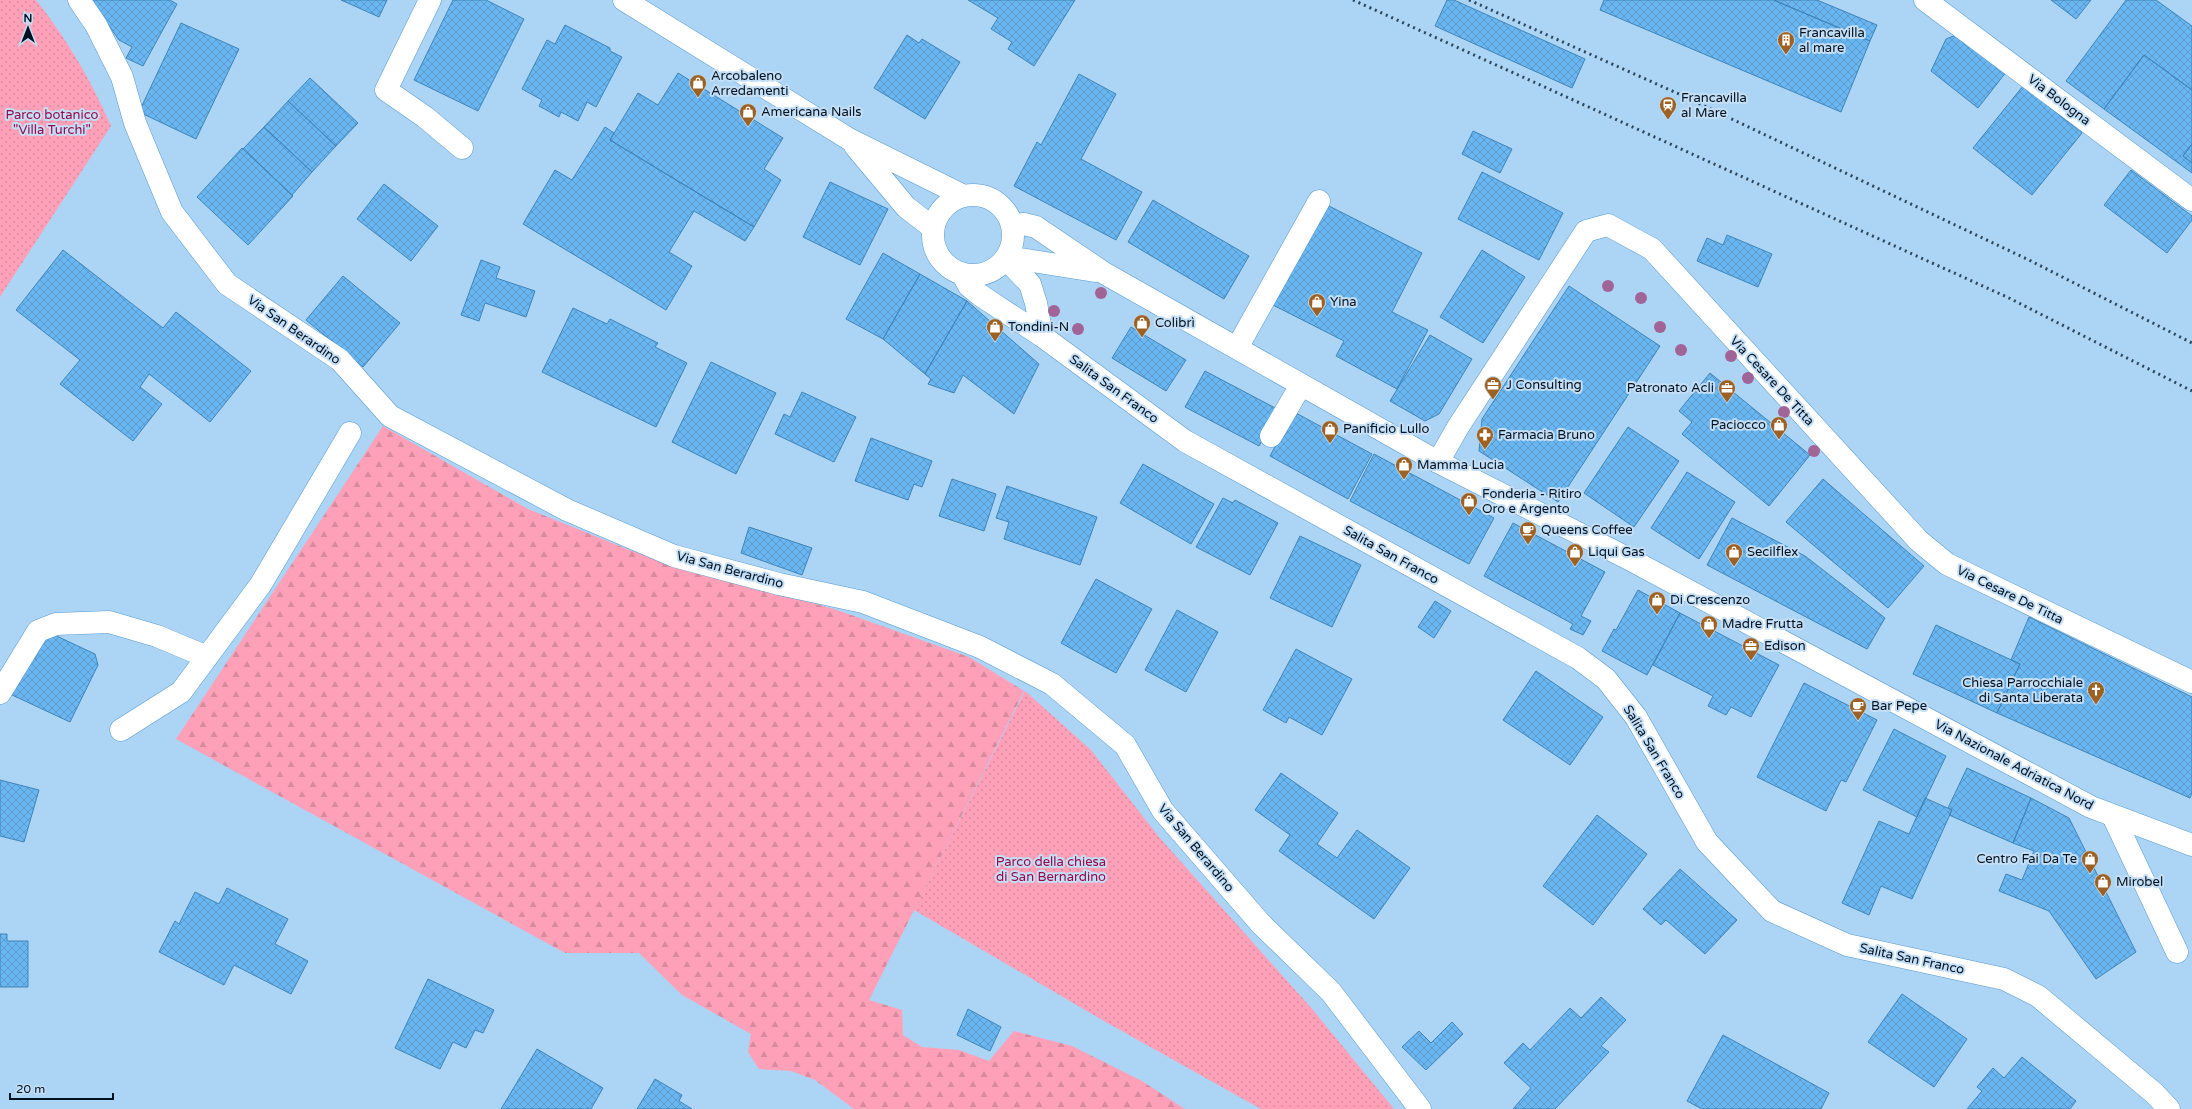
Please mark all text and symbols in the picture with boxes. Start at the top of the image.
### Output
north arrow [8,8,48,48]
text: N [24,12,32,25]
place label: Francavilla al mare [1799,25,1865,56]
building icon: Francavilla al mare [1776,30,1796,55]
place label: Arcobaleno Arredamenti [711,68,789,99]
street label: Via Bologna [2025,71,2093,129]
shop icon: Arcobaleno Arredamenti [688,73,708,98]
place label: Francavilla al Mare [1681,90,1747,121]
station icon: Francavilla al Mare [1658,95,1678,120]
shop icon: Americana Nails [738,102,758,127]
place label: Americana Nails [761,104,861,120]
park label: Parco botanico "Villa Turchi" [6,107,99,138]
street label: Via San Berardino [244,292,344,368]
shop icon: Yina [1307,292,1327,317]
place label: Yina [1330,294,1357,310]
shop icon: Colibrì [1132,313,1152,338]
place label: Colibrì [1155,315,1195,331]
shop icon: Tondini-N [985,317,1005,342]
place label: Tondini-N [1008,319,1069,335]
street label: Via Cesare De Titta [1726,333,1818,429]
street label: Salita San Franco [1066,351,1162,427]
office icon: J Consulting [1483,375,1503,400]
place label: J Consulting [1506,377,1582,393]
office icon: Patronato Acli [1717,378,1737,403]
place label: Patronato Acli [1627,380,1714,396]
shop icon: Paciocco [1769,415,1789,440]
place label: Paciocco [1711,417,1766,433]
shop icon: Panificio Lullo [1320,419,1340,444]
place label: Panificio Lullo [1343,421,1429,437]
pharmacy icon: Farmacia Bruno [1475,425,1495,450]
place label: Farmacia Bruno [1498,427,1595,443]
shop icon: Mamma Lucia [1394,455,1414,480]
place label: Mamma Lucia [1417,457,1504,473]
place label: Fonderia - Ritiro Oro e Argento [1482,486,1582,517]
shop icon: Fonderia - Ritiro Oro e Argento [1459,491,1479,516]
cafe icon: Queens Coffee [1518,520,1538,545]
street label: Salita San Franco [1341,522,1442,588]
place label: Queens Coffee [1541,522,1633,538]
shop icon: Liqui Gas [1565,542,1585,567]
shop icon: Secilflex [1724,542,1744,567]
place label: Liqui Gas [1588,544,1645,560]
place label: Secilflex [1747,544,1798,560]
street label: Via San Berardino [675,548,785,592]
street label: Via Cesare De Titta [1954,562,2066,628]
shop icon: Di Crescenzo [1647,590,1667,615]
place label: Di Crescenzo [1670,592,1750,608]
shop icon: Madre Frutta [1699,614,1719,639]
place label: Madre Frutta [1722,616,1803,632]
office icon: Edison [1741,636,1761,661]
place label: Edison [1764,638,1806,654]
place label: Chiesa Parrocchiale di Santa Liberata [1962,675,2083,706]
church icon: Chiesa Parrocchiale di Santa Liberata [2086,680,2106,705]
cafe icon: Bar Pepe [1848,696,1868,721]
place label: Bar Pepe [1871,698,1927,714]
street label: Salita San Franco [1620,702,1688,802]
street label: Via Nazionale Adriatica Nord [1932,716,2096,814]
street label: Via San Berardino [1154,801,1238,895]
shop icon: Centro Fai Da Te [2080,849,2100,874]
place label: Centro Fai Da Te [1976,851,2077,867]
park label: Parco della chiesa di San Bernardino [996,854,1106,885]
shop icon: Mirobel [2093,872,2113,897]
place label: Mirobel [2116,874,2163,890]
street label: Salita San Franco [1858,940,1966,978]
scale bar [10,1075,113,1101]
text: 20 m [16,1082,45,1096]

